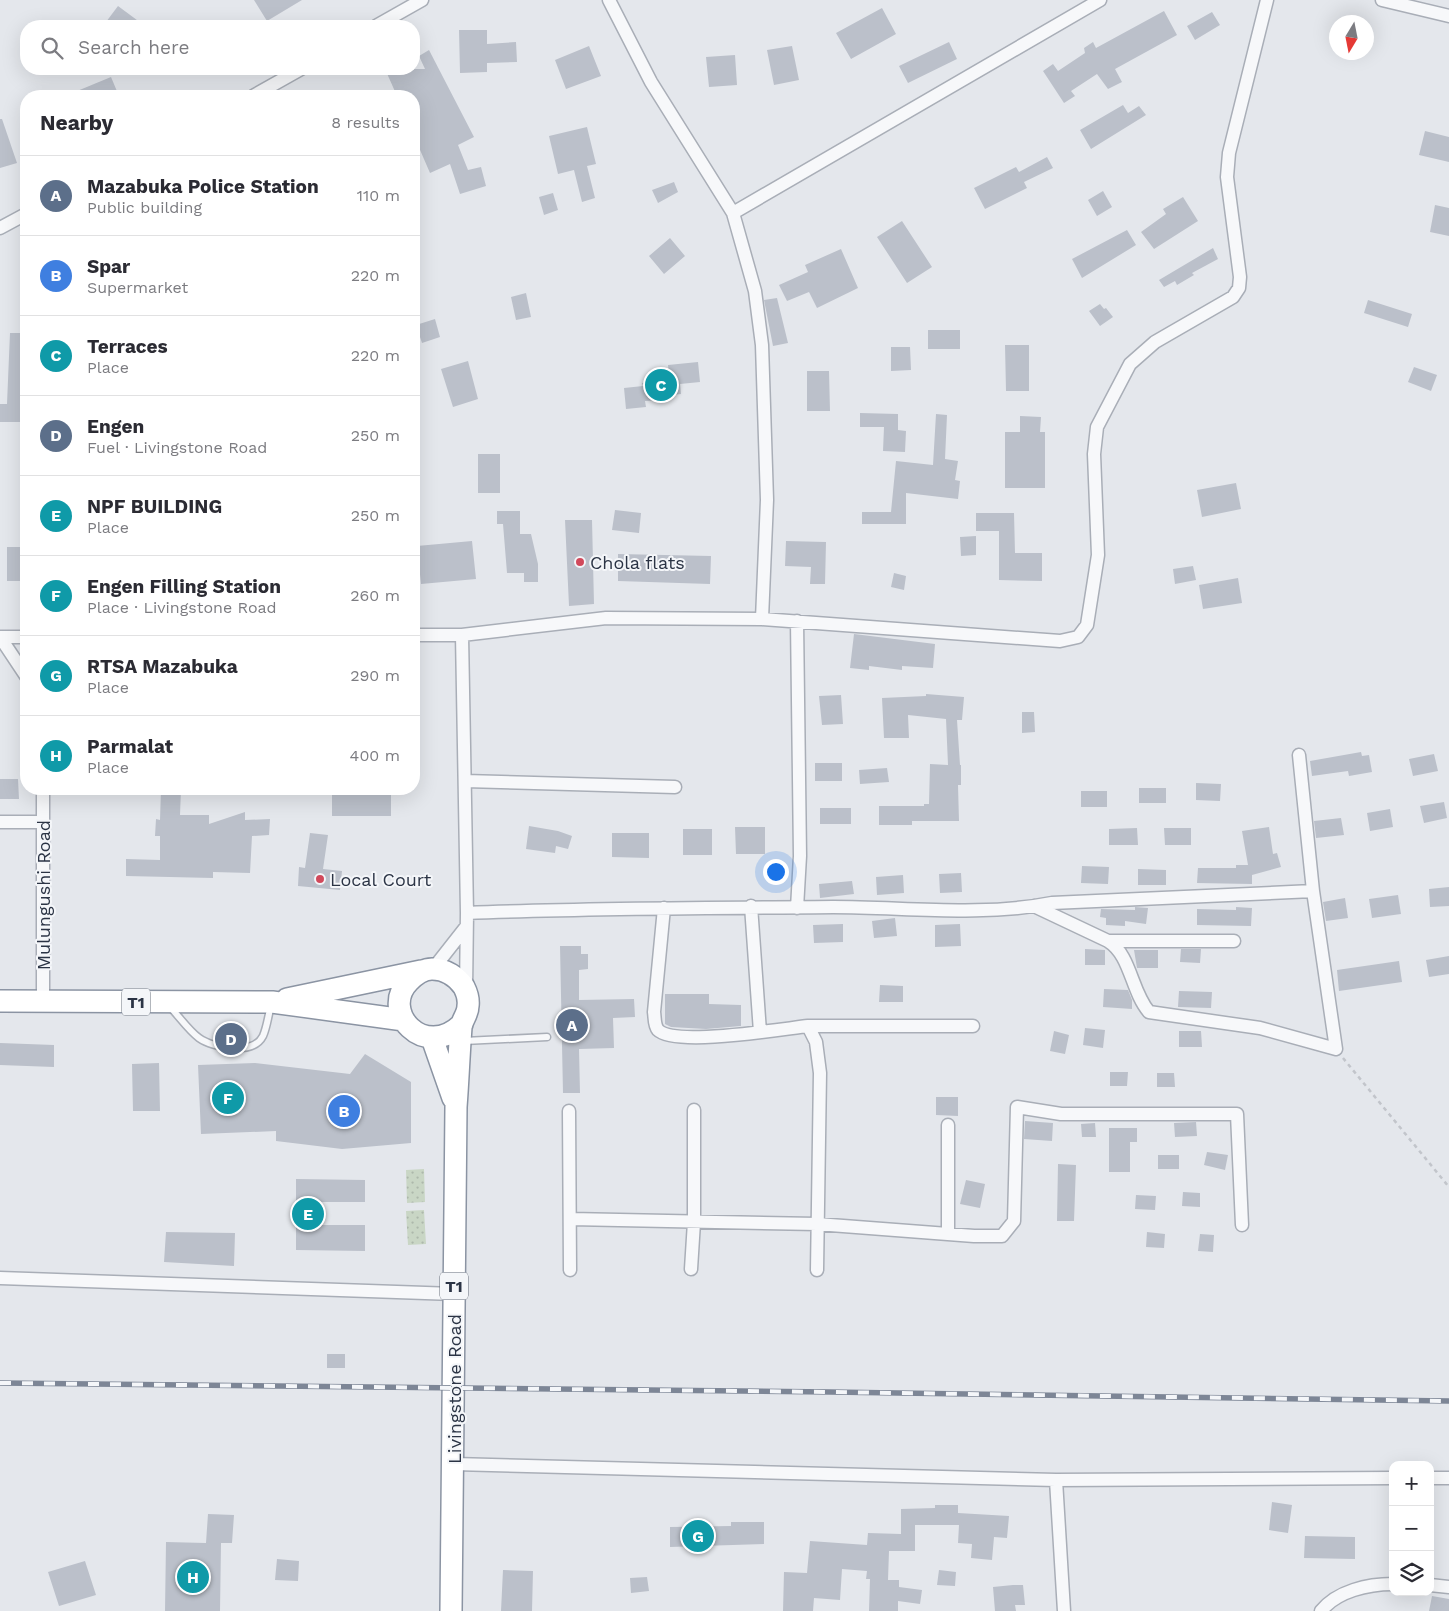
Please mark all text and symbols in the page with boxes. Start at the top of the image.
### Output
north arrow [1329,15,1374,60]
search box [20,20,420,75]
icon: search [38,34,66,62]
text: Search here [78,36,189,59]
text: Nearby [40,110,113,135]
text: 8 results [331,113,400,132]
text: Mazabuka Police Station [87,175,319,198]
text: A [51,186,61,205]
text: 110 m [357,186,400,205]
text: Public building [87,198,202,217]
text: Spar [87,255,130,278]
text: B [51,266,61,285]
text: 220 m [351,266,400,285]
text: Supermarket [87,278,188,297]
text: Terraces [87,335,168,358]
text: C [51,346,61,365]
text: 220 m [351,346,400,365]
text: Place [87,358,129,377]
pin: C [645,366,677,404]
text: Engen [87,415,144,438]
text: D [50,426,62,445]
text: 250 m [351,426,400,445]
text: Fuel · Livingstone Road [87,438,267,457]
text: NPF BUILDING [87,495,222,518]
text: E [51,506,61,525]
text: 250 m [351,506,400,525]
text: Place [87,518,129,537]
place label: Chola flats [590,552,685,573]
marker: Chola flats [574,556,586,568]
text: Engen Filling Station [87,575,281,598]
text: F [51,586,61,605]
text: 260 m [350,586,400,605]
text: Place · Livingstone Road [87,598,277,617]
text: RTSA Mazabuka [87,655,238,678]
text: G [50,666,62,685]
text: 290 m [350,666,400,685]
text: Place [87,678,129,697]
text: Parmalat [87,735,173,758]
text: H [50,746,62,765]
text: 400 m [350,746,400,765]
text: Place [87,758,129,777]
street label: Mulungushi Road [33,820,54,970]
your location [763,859,789,885]
place label: Local Court [330,869,432,890]
marker: Local Court [314,873,326,885]
road number: T1 [122,989,150,1016]
pin: A [556,1006,588,1044]
pin: D [215,1020,247,1058]
pin: F [212,1079,244,1117]
pin: B [328,1092,360,1130]
pin: E [292,1195,324,1233]
road number: T1 [440,1272,468,1300]
street label: Livingstone Road [444,1314,465,1464]
map controls [1389,1461,1434,1596]
button: + [1389,1461,1434,1506]
button: − [1389,1506,1434,1551]
pin: G [682,1517,714,1555]
button: layers [1389,1551,1434,1596]
pin: H [177,1558,209,1596]

